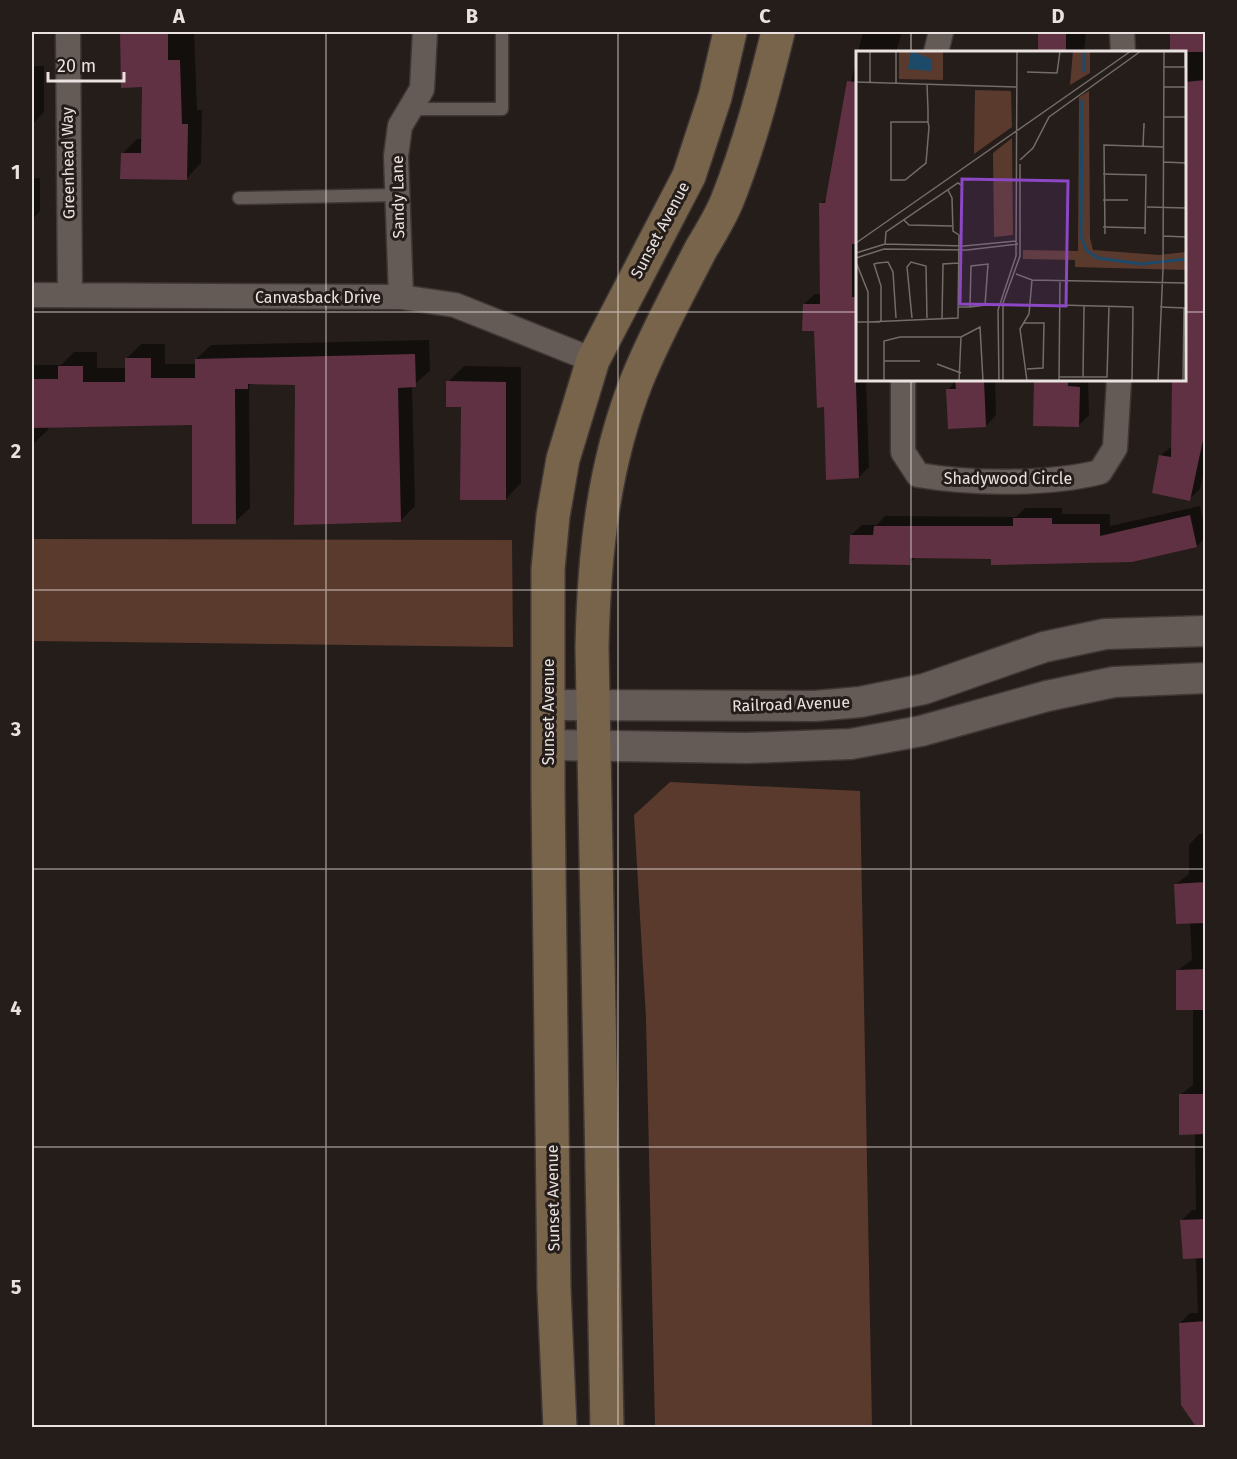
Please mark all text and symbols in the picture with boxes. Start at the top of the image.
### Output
text: A [172,4,186,28]
text: B [466,4,478,28]
text: C [759,4,771,28]
text: D [1051,4,1065,28]
scale bar [48,45,124,83]
inset map [856,51,1186,381]
text: 20 m [57,55,96,77]
street label: Greenhead Way [58,107,78,219]
street label: Sandy Lane [388,155,408,239]
text: 1 [11,160,21,184]
street label: Sunset Avenue [627,178,693,282]
street label: Canvasback Drive [255,288,381,307]
text: 2 [11,439,21,463]
street label: Shadywood Circle [944,469,1072,488]
street label: Sunset Avenue [539,659,558,765]
street label: Railroad Avenue [732,692,850,716]
text: 3 [10,717,21,741]
text: 4 [10,996,22,1020]
street label: Sunset Avenue [543,1144,563,1252]
text: 5 [11,1275,22,1299]

